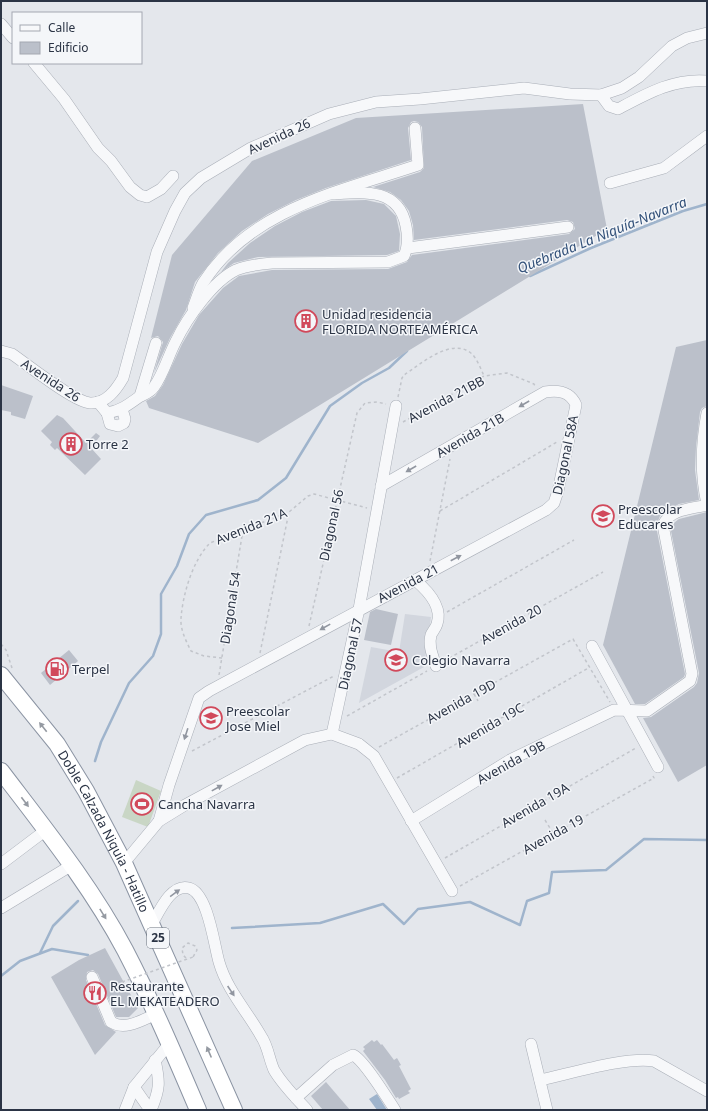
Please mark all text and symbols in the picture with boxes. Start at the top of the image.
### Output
legend [12,12,142,64]
text: Calle [48,19,76,36]
text: Edificio [48,39,89,56]
street label: Avenida 26 [245,114,313,158]
water label: Quebrada La Niquía-Navarra [514,192,689,277]
place label: Unidad residencia FLORIDA NORTEAMÉRICA [322,305,478,338]
building icon: Unidad residencia FLORIDA NORTEAMÉRICA [293,308,319,334]
street label: Avenida 26 [18,354,84,406]
street label: Avenida 21BB [405,371,487,427]
one-way arrow [518,401,530,407]
street label: Avenida 21B [433,408,507,462]
street label: Diagonal 58A [548,413,582,497]
building icon: Torre 2 [58,431,84,457]
place label: Torre 2 [86,435,129,453]
one-way arrow [405,465,417,472]
street label: Diagonal 56 [315,487,347,563]
place label: Preescolar Educares [618,500,683,533]
street label: Avenida 21A [213,503,290,548]
school or university icon: Preescolar Educares [590,503,616,529]
one-way arrow [450,555,462,561]
street label: Avenida 21 [374,559,442,607]
street label: Diagonal 54 [215,570,245,645]
street label: Avenida 20 [477,600,545,648]
street label: Diagonal 57 [334,616,366,692]
one-way arrow [319,624,331,631]
school or university icon: Colegio Navarra [383,647,409,673]
place label: Colegio Navarra [412,651,510,669]
fuel station icon: Terpel [44,656,70,682]
place label: Terpel [72,660,110,678]
street label: Avenida 19D [423,675,499,727]
street label: Avenida 19C [453,698,527,752]
place label: Preescolar Jose Miel [224,702,291,735]
school or university icon: Preescolar Jose Miel [198,705,224,731]
one-way arrow [38,721,47,732]
one-way arrow [183,729,189,741]
street label: Avenida 19B [474,736,548,788]
street label: Doble Calzada Niquia - Hatillo [54,747,154,915]
street label: Avenida 19A [498,778,573,832]
one-way arrow [211,784,223,791]
sports icon: Cancha Navarra [129,791,155,817]
place label: Cancha Navarra [158,795,255,813]
one-way arrow [20,797,29,808]
street label: Avenida 19 [519,810,587,858]
one-way arrow [169,889,180,897]
one-way arrow [99,908,106,920]
road number: 25 [147,928,169,948]
place label: Restaurante EL MEKATEADERO [110,977,220,1010]
restaurant icon: Restaurante EL MEKATEADERO [82,980,108,1006]
one-way arrow [228,985,235,997]
one-way arrow [206,1047,212,1058]

